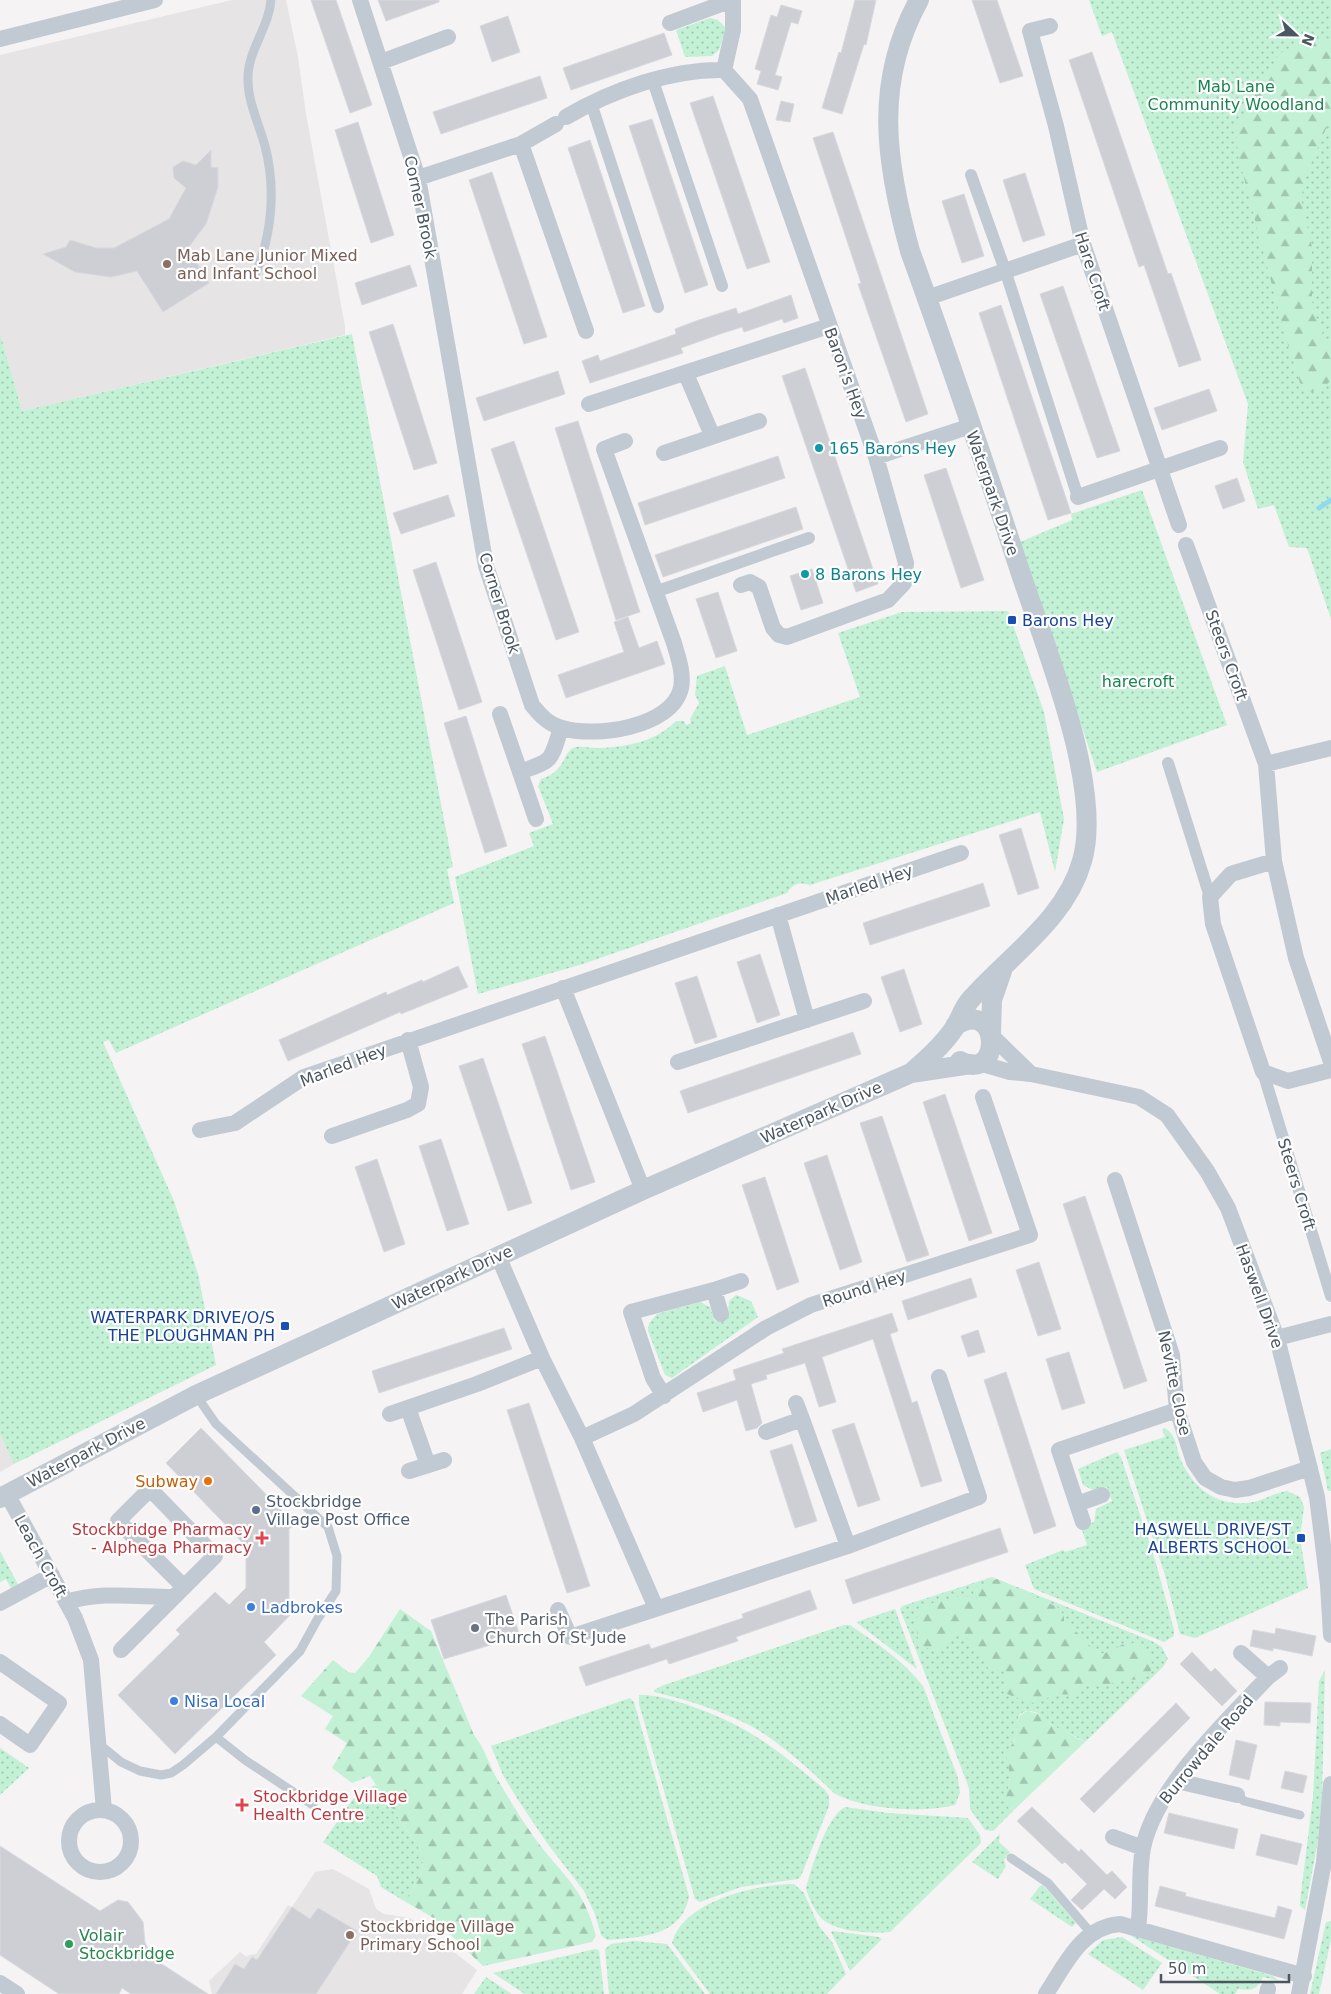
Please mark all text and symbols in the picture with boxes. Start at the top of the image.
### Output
north arrow [1271,10,1321,60]
text: N [1298,31,1318,48]
park label: Mab Lane Community Woodland [1148,77,1324,114]
street label: Corner Brook [400,154,441,261]
street label: Hare Croft [1071,229,1114,313]
place label: Mab Lane Junior Mixed and Infant School [177,246,358,283]
marker: Mab Lane Junior Mixed and Infant School [161,258,173,270]
street label: Baron's Hey [820,325,871,422]
street label: Waterpark Drive [962,428,1023,558]
place label: 165 Barons Hey [829,439,956,458]
marker: 165 Barons Hey [813,442,825,454]
street label: Corner Brook [475,550,524,657]
place label: 8 Barons Hey [815,565,922,584]
marker: 8 Barons Hey [799,568,811,580]
street label: Steers Croft [1201,607,1252,703]
place label: Barons Hey [1022,611,1114,630]
marker: Barons Hey [1006,614,1018,626]
park label: harecroft [1102,672,1174,691]
street label: Marled Hey [823,861,915,908]
street label: Marled Hey [297,1040,389,1091]
street label: Waterpark Drive [758,1077,885,1148]
street label: Steers Croft [1274,1136,1319,1232]
street label: Waterpark Drive [389,1241,516,1314]
street label: Haswell Drive [1232,1241,1287,1351]
street label: Round Hey [820,1266,908,1311]
place label: WATERPARK DRIVE/O/S THE PLOUGHMAN PH [90,1308,275,1345]
marker: WATERPARK DRIVE/O/S THE PLOUGHMAN PH [279,1320,291,1332]
street label: Nevitte Close [1154,1329,1195,1437]
street label: Waterpark Drive [24,1413,148,1492]
place label: Subway [135,1472,198,1491]
marker: Subway [202,1475,214,1487]
place label: Stockbridge Village Post Office [266,1492,410,1529]
marker: Stockbridge Village Post Office [250,1504,262,1516]
street label: Leach Croft [10,1512,71,1601]
place label: Stockbridge Pharmacy - Alphega Pharmacy [72,1520,252,1557]
place label: HASWELL DRIVE/ST ALBERTS SCHOOL [1134,1520,1291,1557]
marker: Stockbridge Pharmacy - Alphega Pharmacy [256,1532,268,1544]
marker: HASWELL DRIVE/ST ALBERTS SCHOOL [1295,1532,1307,1544]
place label: Ladbrokes [261,1598,343,1617]
marker: Ladbrokes [245,1601,257,1613]
place label: The Parish Church Of St Jude [484,1610,626,1647]
marker: The Parish Church Of St Jude [469,1622,481,1634]
street label: Burrowdale Road [1155,1691,1257,1808]
place label: Nisa Local [184,1692,265,1711]
marker: Nisa Local [168,1695,180,1707]
place label: Stockbridge Village Health Centre [253,1787,407,1824]
marker: Stockbridge Village Health Centre [235,1798,249,1812]
place label: Stockbridge Village Primary School [360,1917,514,1954]
place label: Volair Stockbridge [79,1926,175,1963]
marker: Stockbridge Village Primary School [344,1929,356,1941]
marker: Volair Stockbridge [63,1938,75,1950]
scale bar [1161,1952,1288,1984]
text: 50 m [1168,1960,1206,1978]

